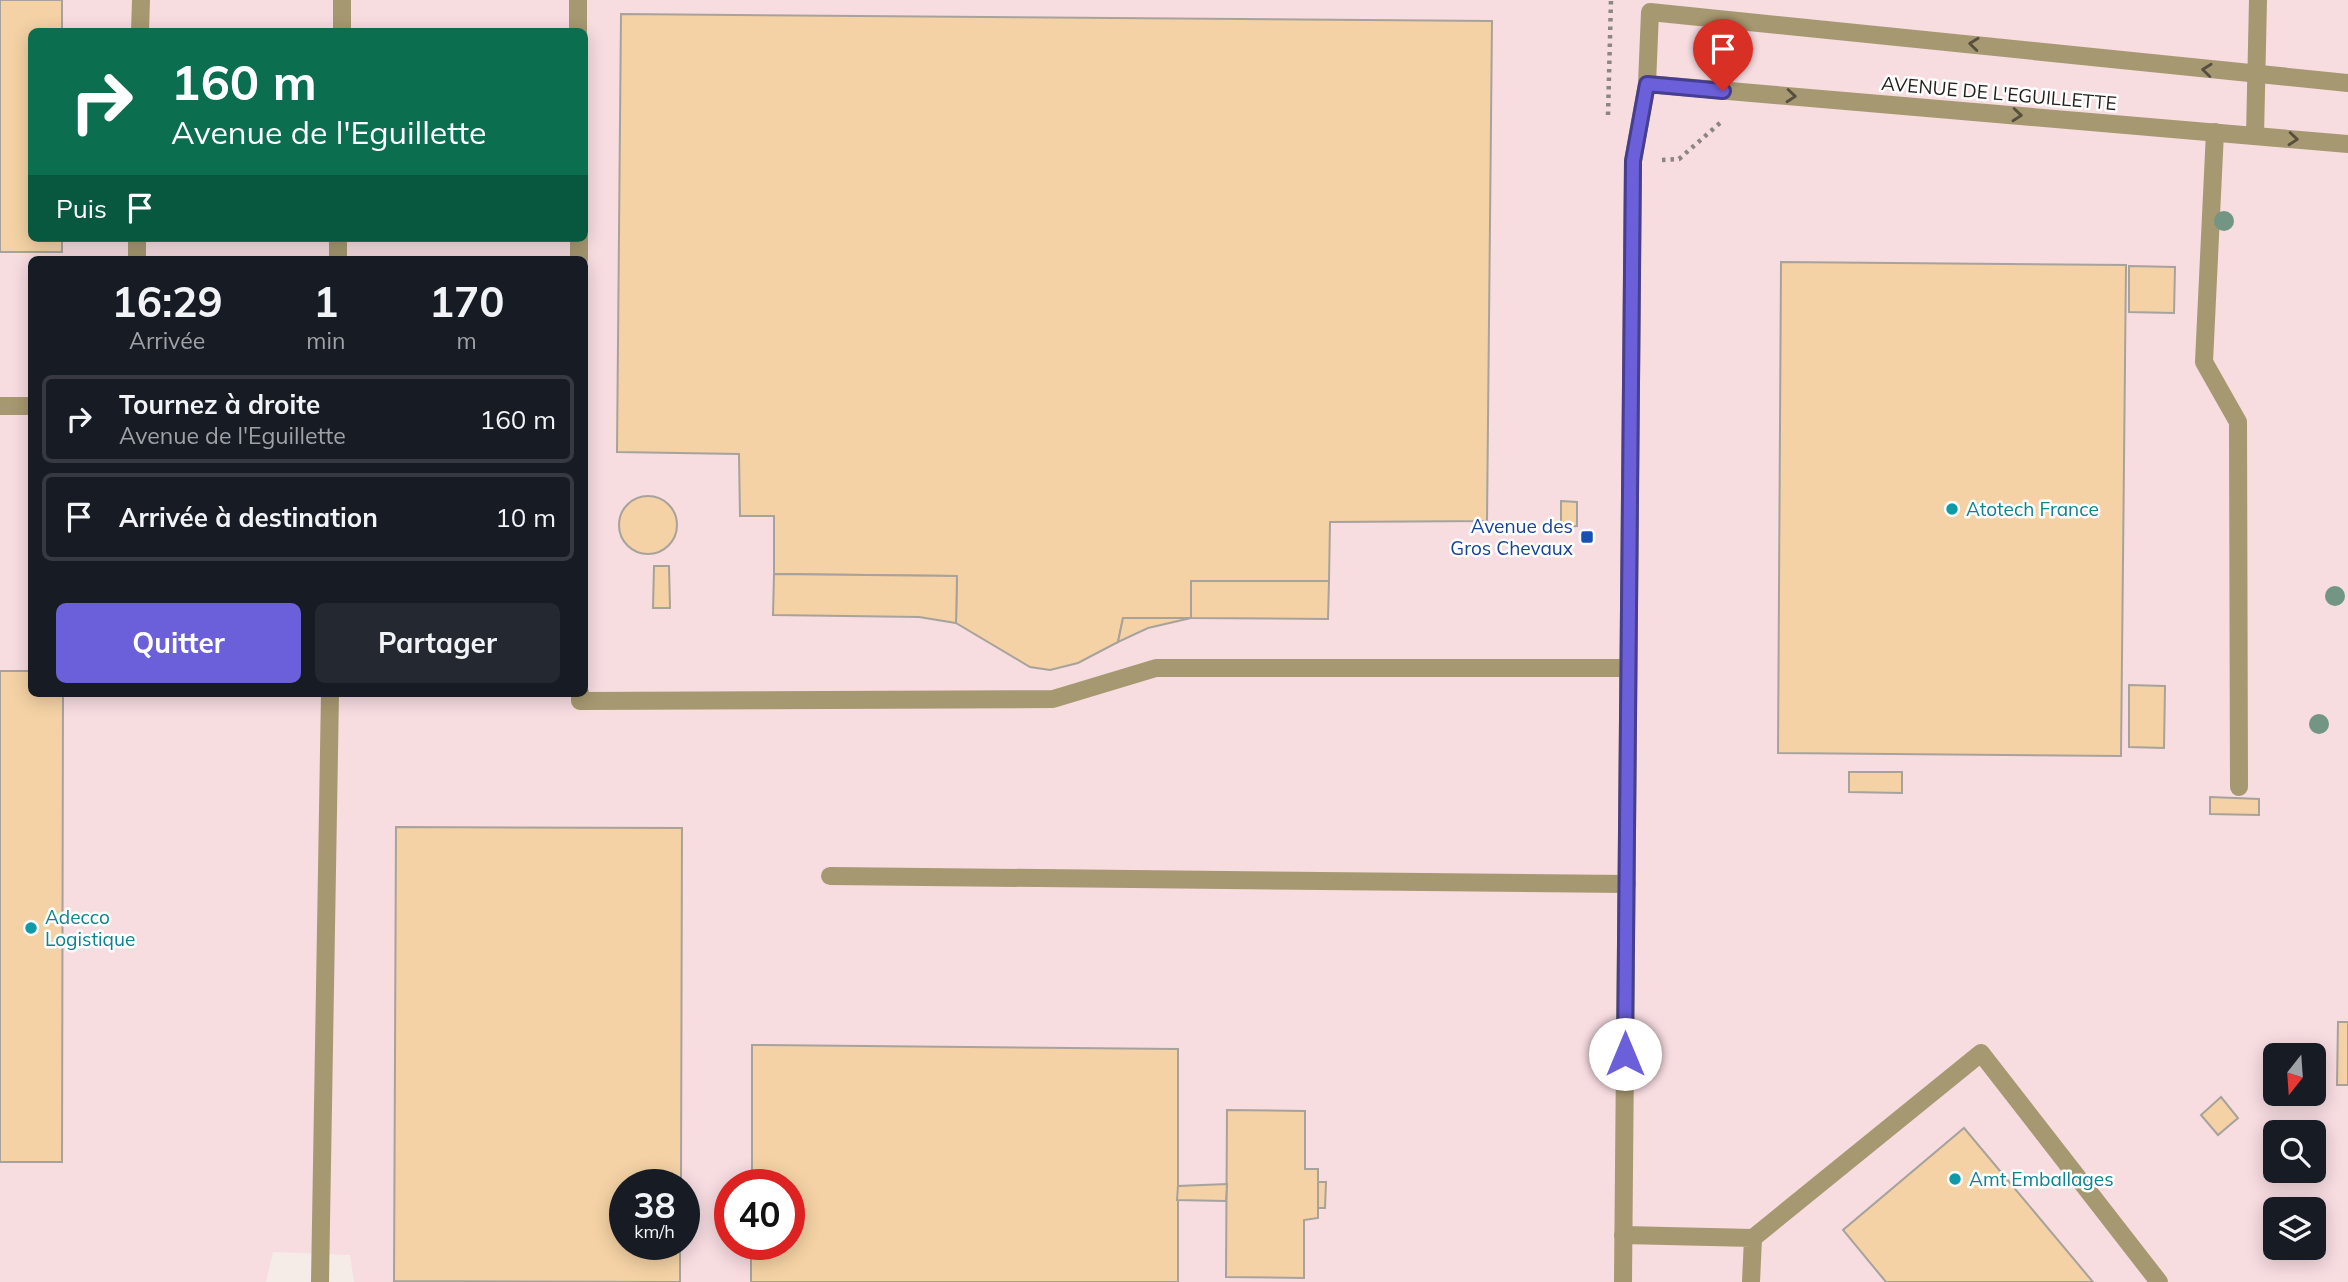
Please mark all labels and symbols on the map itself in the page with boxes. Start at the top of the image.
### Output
pin [1693,19,1753,91]
one-way arrow [1968,37,1979,52]
one-way arrow [2201,62,2213,77]
street label: AVENUE DE L'EGUILLETTE [1880,71,2118,115]
one-way arrow [1786,88,1797,103]
one-way arrow [2012,108,2023,123]
one-way arrow [2288,131,2299,146]
place label: Atotech France [1966,497,2099,521]
marker: Atotech France [1944,501,1960,517]
place label: Avenue des Gros Chevaux [1450,514,1573,560]
marker: Avenue des Gros Chevaux [1579,529,1595,545]
place label: Adecco Logistique [45,905,135,951]
marker: Adecco Logistique [23,920,39,936]
position arrow [1588,1017,1662,1091]
north arrow [2263,1043,2326,1106]
place label: Amt Emballages [1969,1167,2114,1191]
speed limit sign: 40 [714,1169,805,1260]
marker: Amt Emballages [1947,1171,1963,1187]

